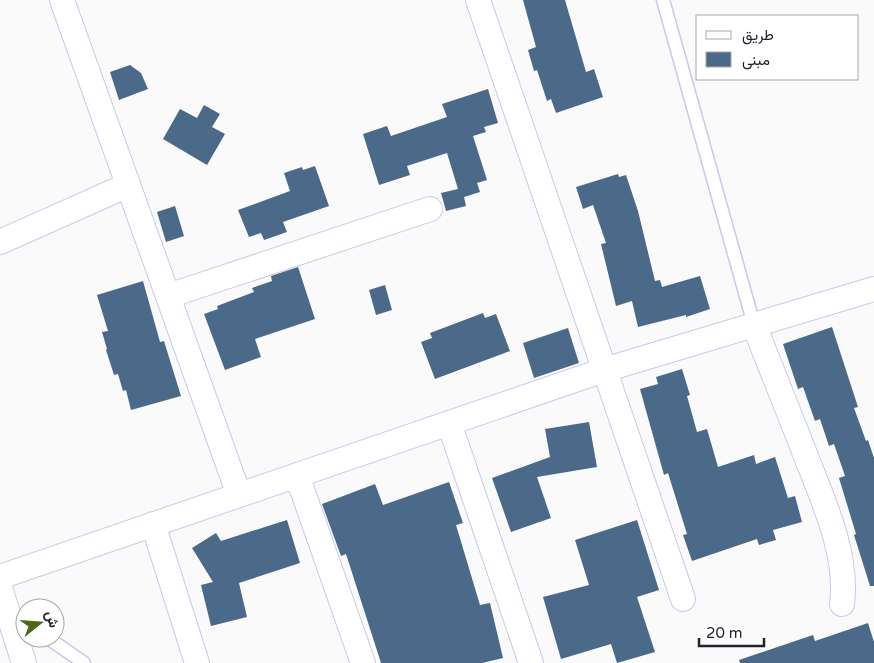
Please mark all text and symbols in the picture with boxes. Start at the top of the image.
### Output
legend [696,15,859,80]
text: طريق [742,26,774,45]
text: مبنى [742,51,770,70]
north arrow [15,598,65,648]
text: ش [41,609,63,630]
scale bar [699,616,764,648]
text: 20 m [706,624,743,642]

